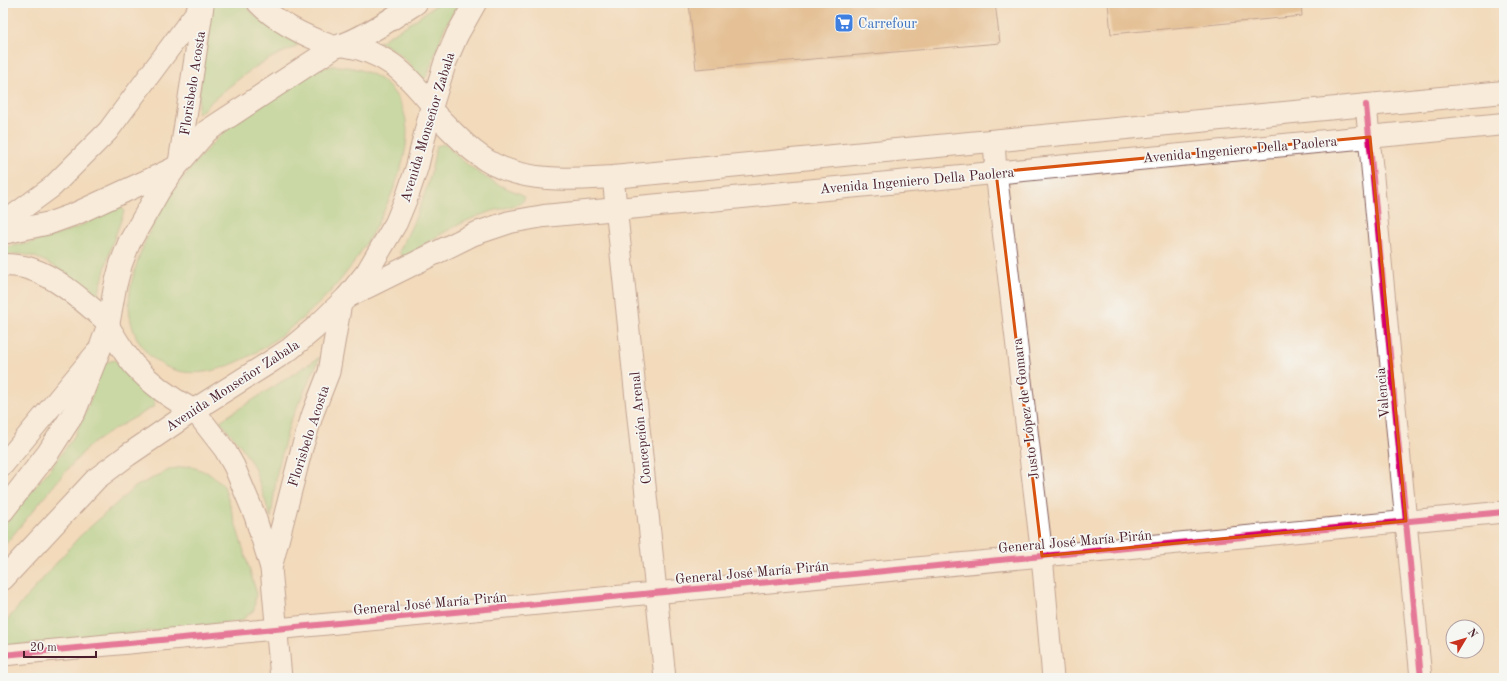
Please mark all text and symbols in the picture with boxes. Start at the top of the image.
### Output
supermarket icon: Carrefour [833,12,855,34]
place label: Carrefour [858,17,917,31]
street label: Florisbelo Acosta [178,30,208,136]
street label: Avenida Monseñor Zabala [398,50,458,204]
street label: Avenida Ingeniero Della Paolera [1142,135,1338,165]
street label: Avenida Ingeniero Della Paolera [819,166,1015,196]
street label: Avenida Monseñor Zabala [163,337,302,434]
street label: Justo López de Gomara [1010,337,1042,480]
street label: Valencia [1374,367,1392,419]
street label: Concepción Arenal [628,371,654,485]
street label: Florisbelo Acosta [286,384,332,489]
street label: General José María Pirán [998,528,1153,556]
street label: General José María Pirán [675,559,830,587]
street label: General José María Pirán [353,590,508,618]
north arrow [1445,619,1485,659]
text: N [1465,627,1479,641]
scale bar [24,633,96,659]
text: 20 m [30,642,57,654]

